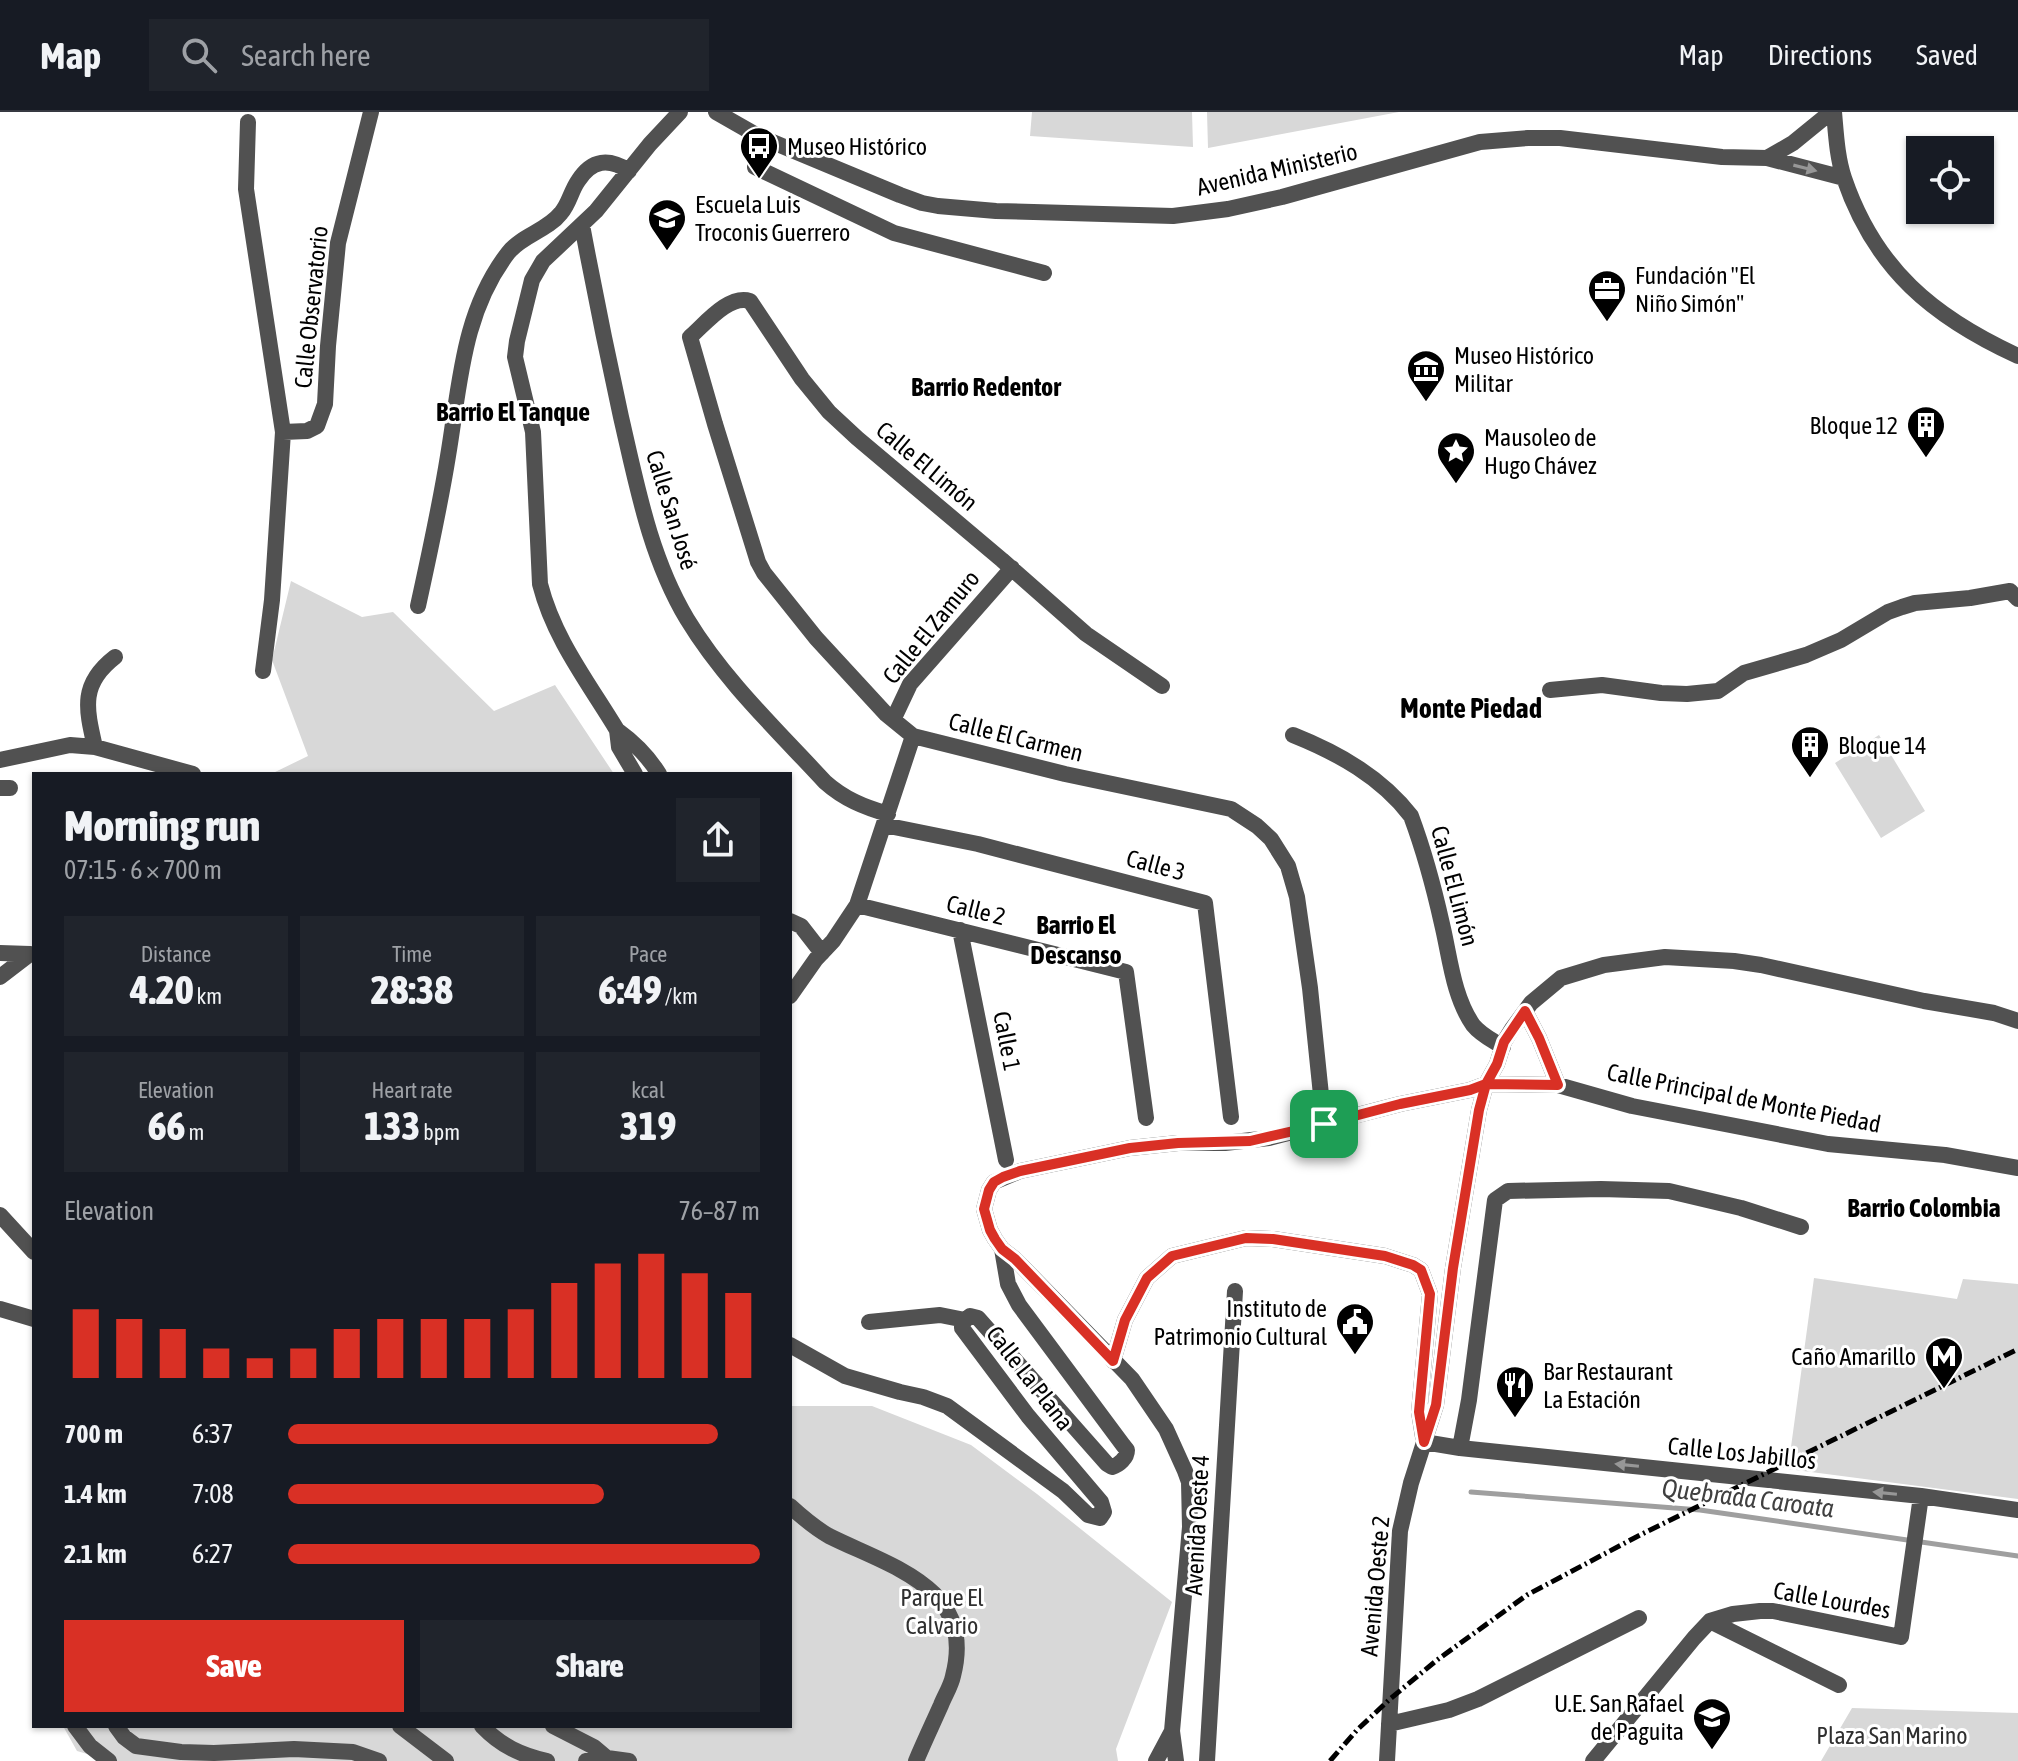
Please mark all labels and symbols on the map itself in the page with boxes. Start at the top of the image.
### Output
bus stop icon: Museo Histórico [738,125,780,180]
place label: Museo Histórico [787,133,927,160]
street label: Avenida Ministerio [1194,137,1360,201]
one-way arrow [1793,163,1818,175]
place label: Escuela Luis Troconis Guerrero [695,191,850,246]
school or university icon: Escuela Luis Troconis Guerrero [646,197,688,252]
street label: Calle Observatorio [289,224,333,390]
place label: Fundación "El Niño Simón" [1635,262,1756,317]
office icon: Fundación "El Niño Simón" [1586,268,1628,323]
place label: Museo Histórico Militar [1454,342,1594,397]
museum icon: Museo Histórico Militar [1405,348,1447,403]
district label: Barrio Redentor [911,372,1062,402]
district label: Barrio El Tanque [436,397,590,427]
building icon: Bloque 12 [1905,404,1947,459]
place label: Bloque 12 [1810,412,1898,439]
street label: Calle El Limón [871,416,983,516]
place label: Mausoleo de Hugo Chávez [1484,424,1597,479]
place icon: Mausoleo de Hugo Chávez [1435,430,1477,485]
street label: Calle San José [641,447,703,573]
street label: Calle El Zamuro [877,565,985,689]
district label: Monte Piedad [1400,692,1542,724]
street label: Calle El Carmen [946,707,1086,767]
building icon: Bloque 14 [1789,724,1831,779]
place label: Bloque 14 [1838,732,1927,759]
street label: Calle El Limón [1426,823,1484,949]
street label: Calle 3 [1124,844,1188,886]
street label: Calle 2 [944,890,1008,930]
district label: Barrio El Descanso [1030,910,1122,970]
street label: Calle 1 [988,1009,1026,1073]
street label: Calle Principal de Monte Piedad [1605,1058,1883,1138]
pin [1290,1090,1358,1158]
district label: Barrio Colombia [1847,1193,2001,1223]
place label: Instituto de Patrimonio Cultural [1153,1295,1328,1350]
public building icon: Instituto de Patrimonio Cultural [1334,1301,1376,1356]
street label: Calle La Plana [981,1321,1079,1435]
metro station icon: Caño Amarillo [1923,1335,1965,1390]
place label: Caño Amarillo [1791,1343,1916,1370]
place label: Bar Restaurant La Estación [1543,1358,1673,1413]
restaurant icon: Bar Restaurant La Estación [1494,1364,1536,1419]
street label: Calle Los Jabillos [1667,1432,1817,1474]
street label: Avenida Oeste 4 [1180,1454,1214,1596]
one-way arrow [1614,1459,1639,1472]
water label: Quebrada Caroata [1660,1473,1836,1523]
one-way arrow [1872,1486,1897,1499]
street label: Avenida Oeste 2 [1355,1515,1395,1657]
street label: Calle Lourdes [1771,1576,1893,1624]
park label: Parque El Calvario [900,1584,984,1639]
place label: U.E. San Rafael de Paguita [1554,1690,1685,1745]
school or university icon: U.E. San Rafael de Paguita [1691,1696,1733,1751]
park label: Plaza San Marino [1816,1722,1968,1749]

